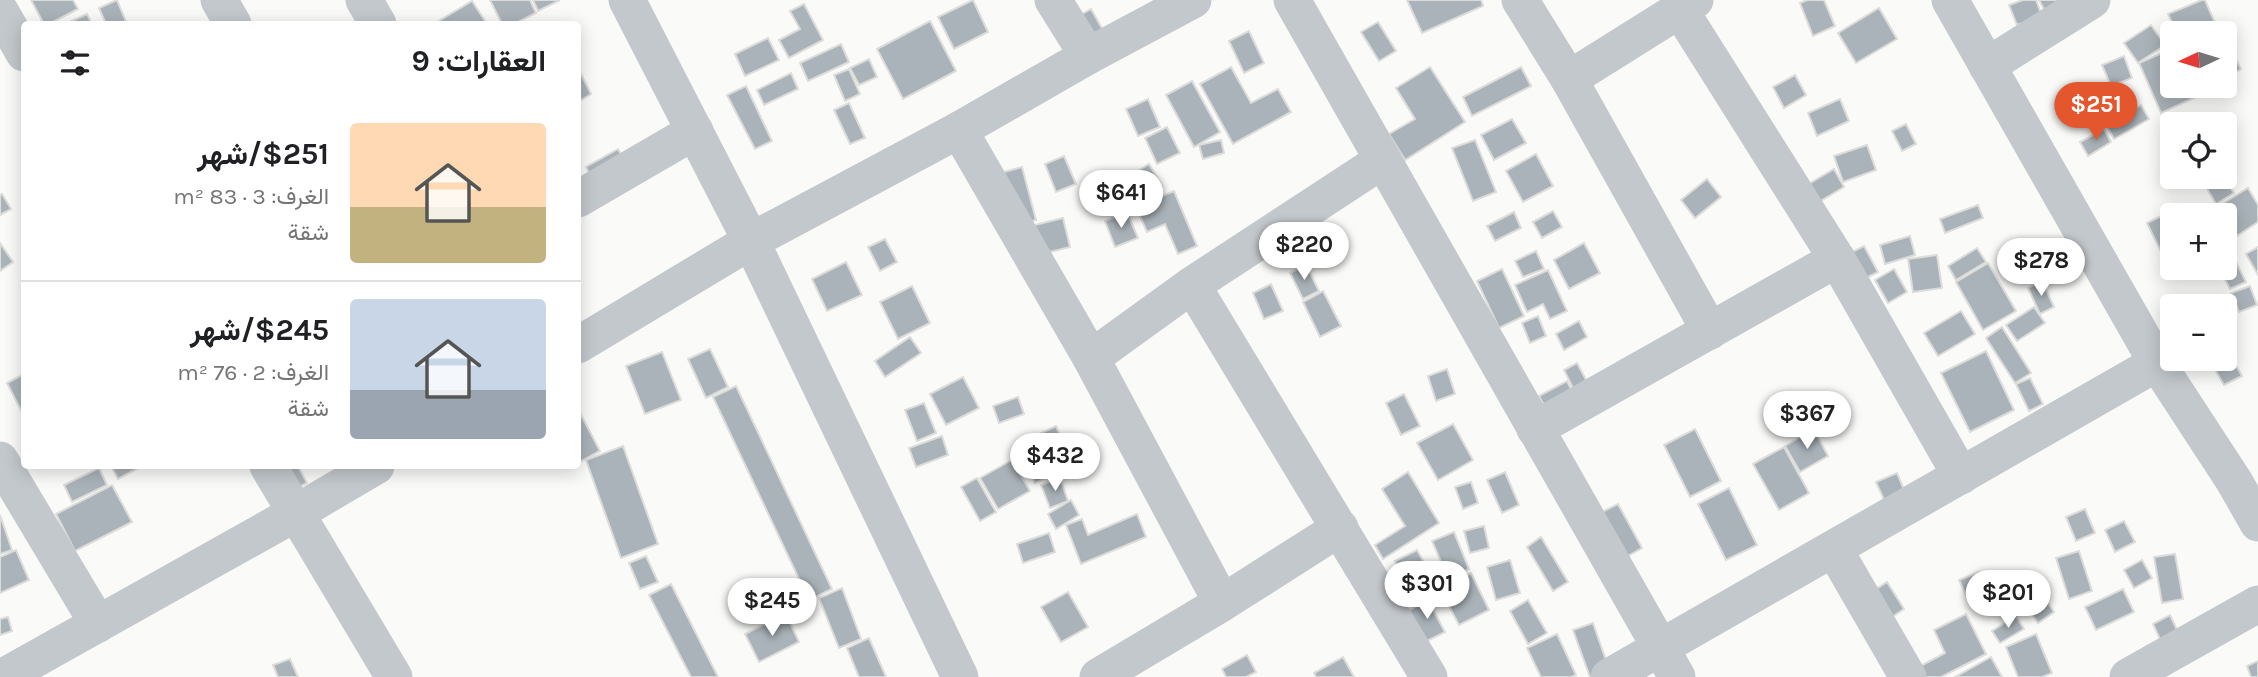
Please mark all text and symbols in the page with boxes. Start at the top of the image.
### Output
north arrow [2160,21,2236,98]
map controls [2160,21,2237,371]
text: العقارات: 9 [411,43,546,79]
icon: filters [56,44,94,82]
pin: $251 [2055,82,2137,142]
text: $251 [2070,91,2122,118]
button: locate [2160,112,2237,189]
text: $251/شهر [197,136,329,172]
icon: home [406,151,490,235]
pin: $641 [1080,170,1162,230]
text: $641 [1095,179,1147,206]
text: الغرف: 3 · 83 m² [173,183,329,210]
button: + [2160,203,2237,280]
text: شقة [287,219,329,246]
pin: $220 [1263,222,1345,282]
text: $220 [1275,231,1333,258]
pin: $278 [2000,238,2082,298]
text: $278 [2013,247,2069,274]
button: − [2160,294,2237,371]
text: $245/شهر [190,312,329,348]
icon: home [406,327,490,411]
text: الغرف: 2 · 76 m² [177,359,329,386]
pin: $367 [1766,392,1848,451]
text: شقة [287,395,329,422]
text: $367 [1779,400,1835,427]
pin: $432 [1014,434,1096,493]
text: $432 [1026,442,1084,469]
pin: $301 [1386,562,1468,621]
text: $301 [1401,570,1453,597]
pin: $201 [1967,570,2049,630]
pin: $245 [731,578,813,638]
text: $201 [1982,579,2034,606]
text: $245 [744,587,800,614]

